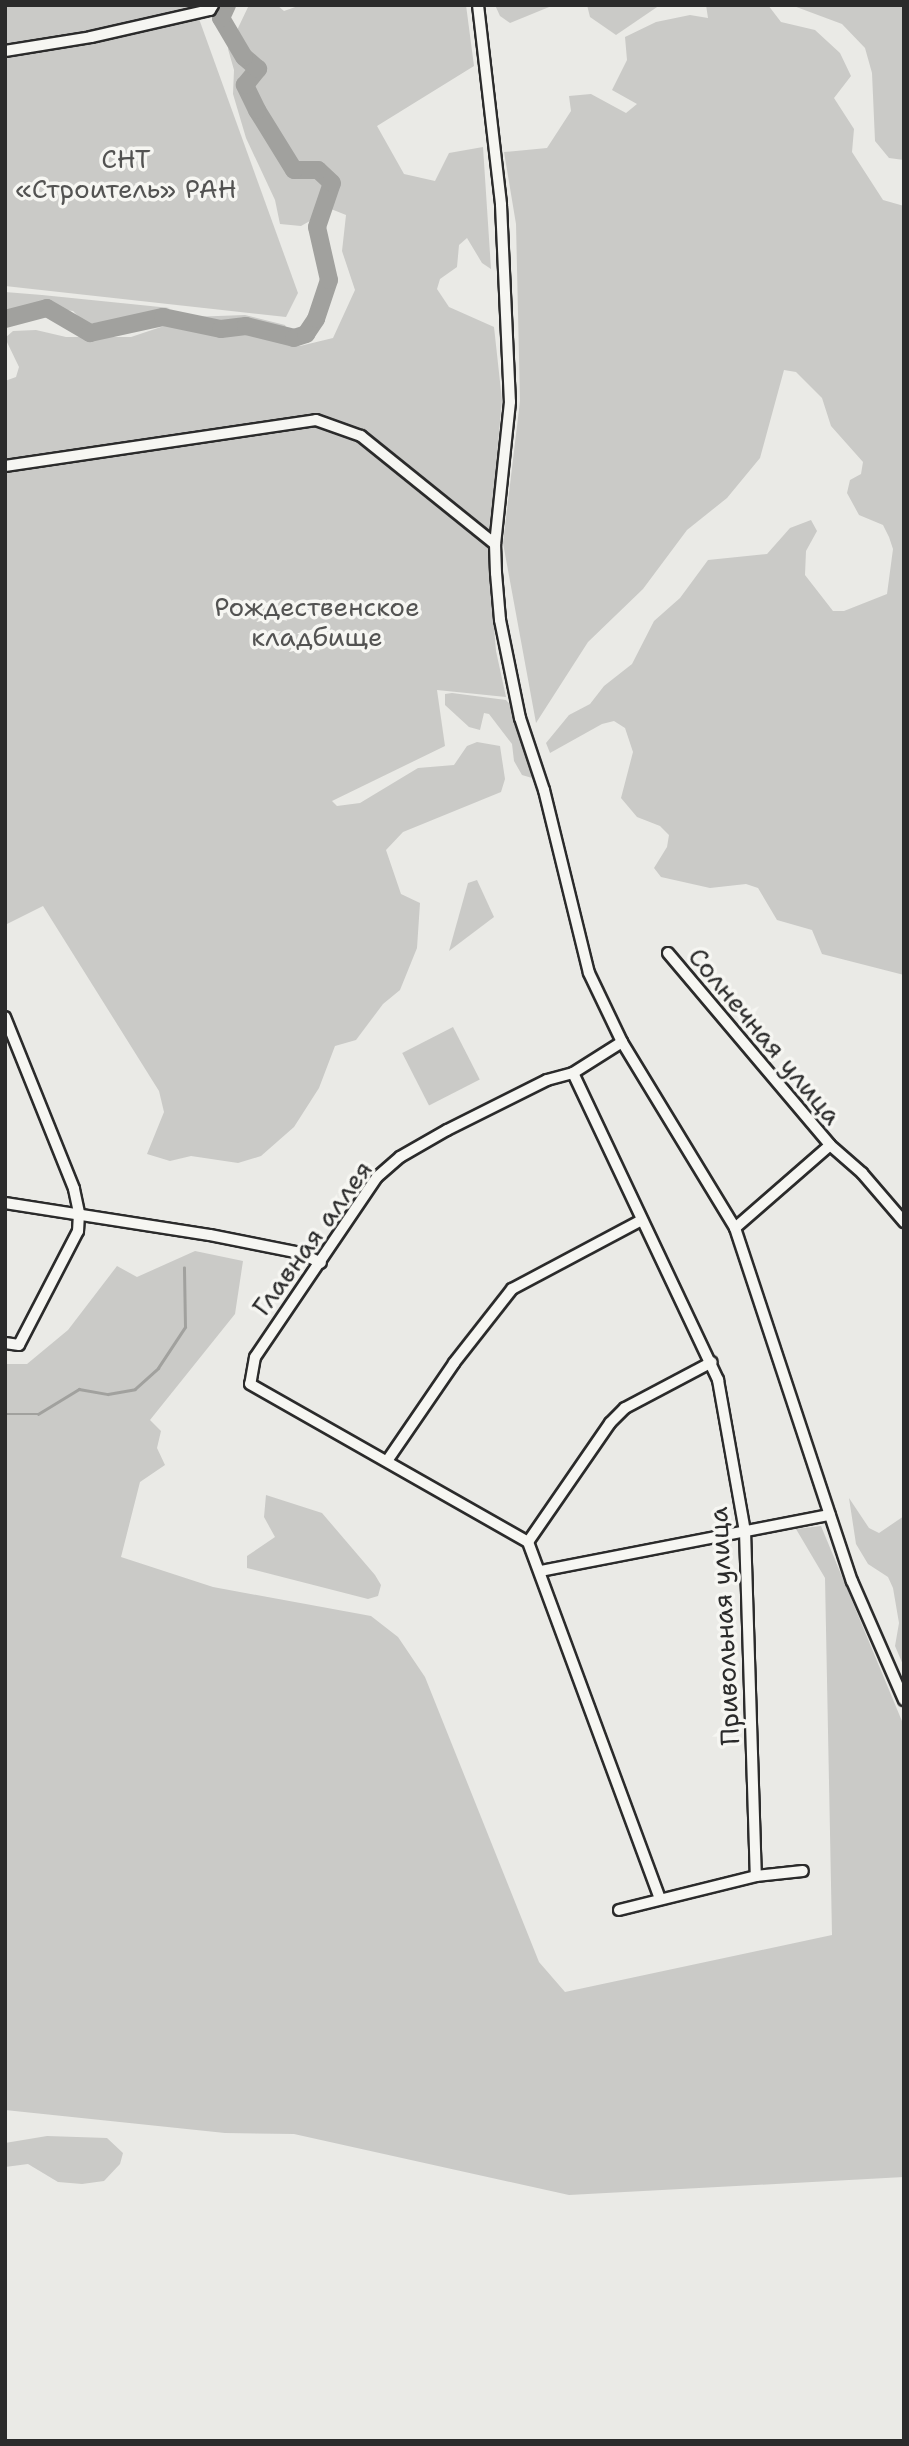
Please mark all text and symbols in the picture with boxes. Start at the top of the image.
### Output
park label: СНТ «Строитель» РАН [15,143,237,204]
park label: Рождественское кладбище [214,591,420,652]
street label: Солнечная улица [682,941,848,1131]
street label: Главная аллея [245,1154,379,1322]
street label: Привольная улица [702,1506,746,1746]

